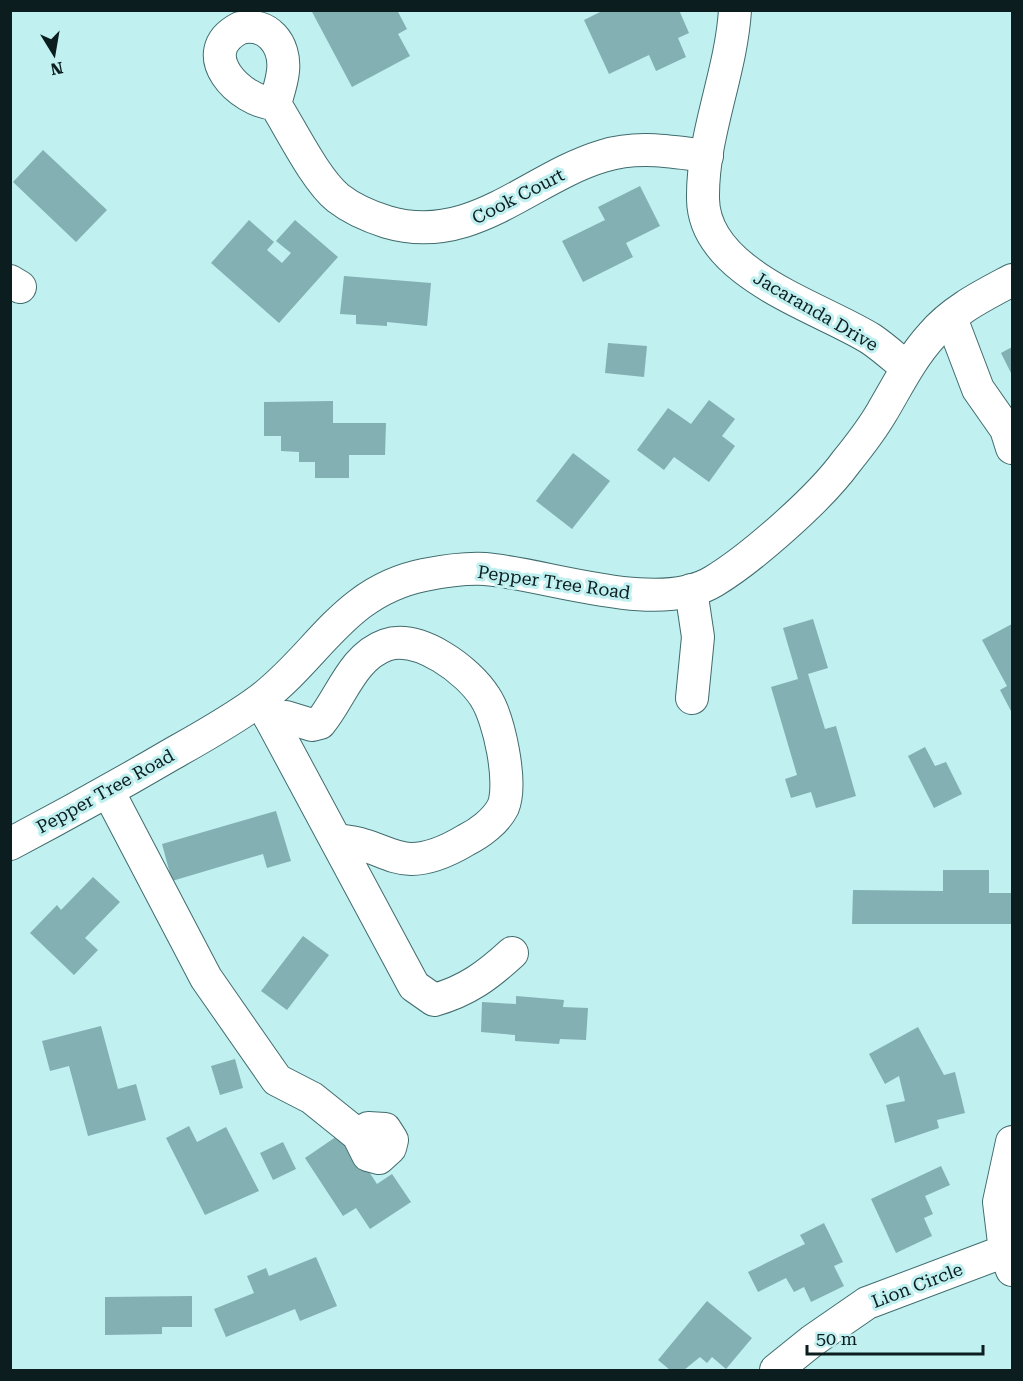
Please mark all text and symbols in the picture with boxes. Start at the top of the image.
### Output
north arrow [24,24,84,84]
text: N [49,58,65,79]
street label: Cook Court [468,164,568,228]
street label: Jacaranda Drive [750,267,882,355]
street label: Pepper Tree Road [476,561,632,603]
street label: Pepper Tree Road [32,744,178,838]
street label: Lion Circle [869,1258,966,1312]
scale bar [807,1318,982,1356]
text: 50 m [816,1328,857,1349]

